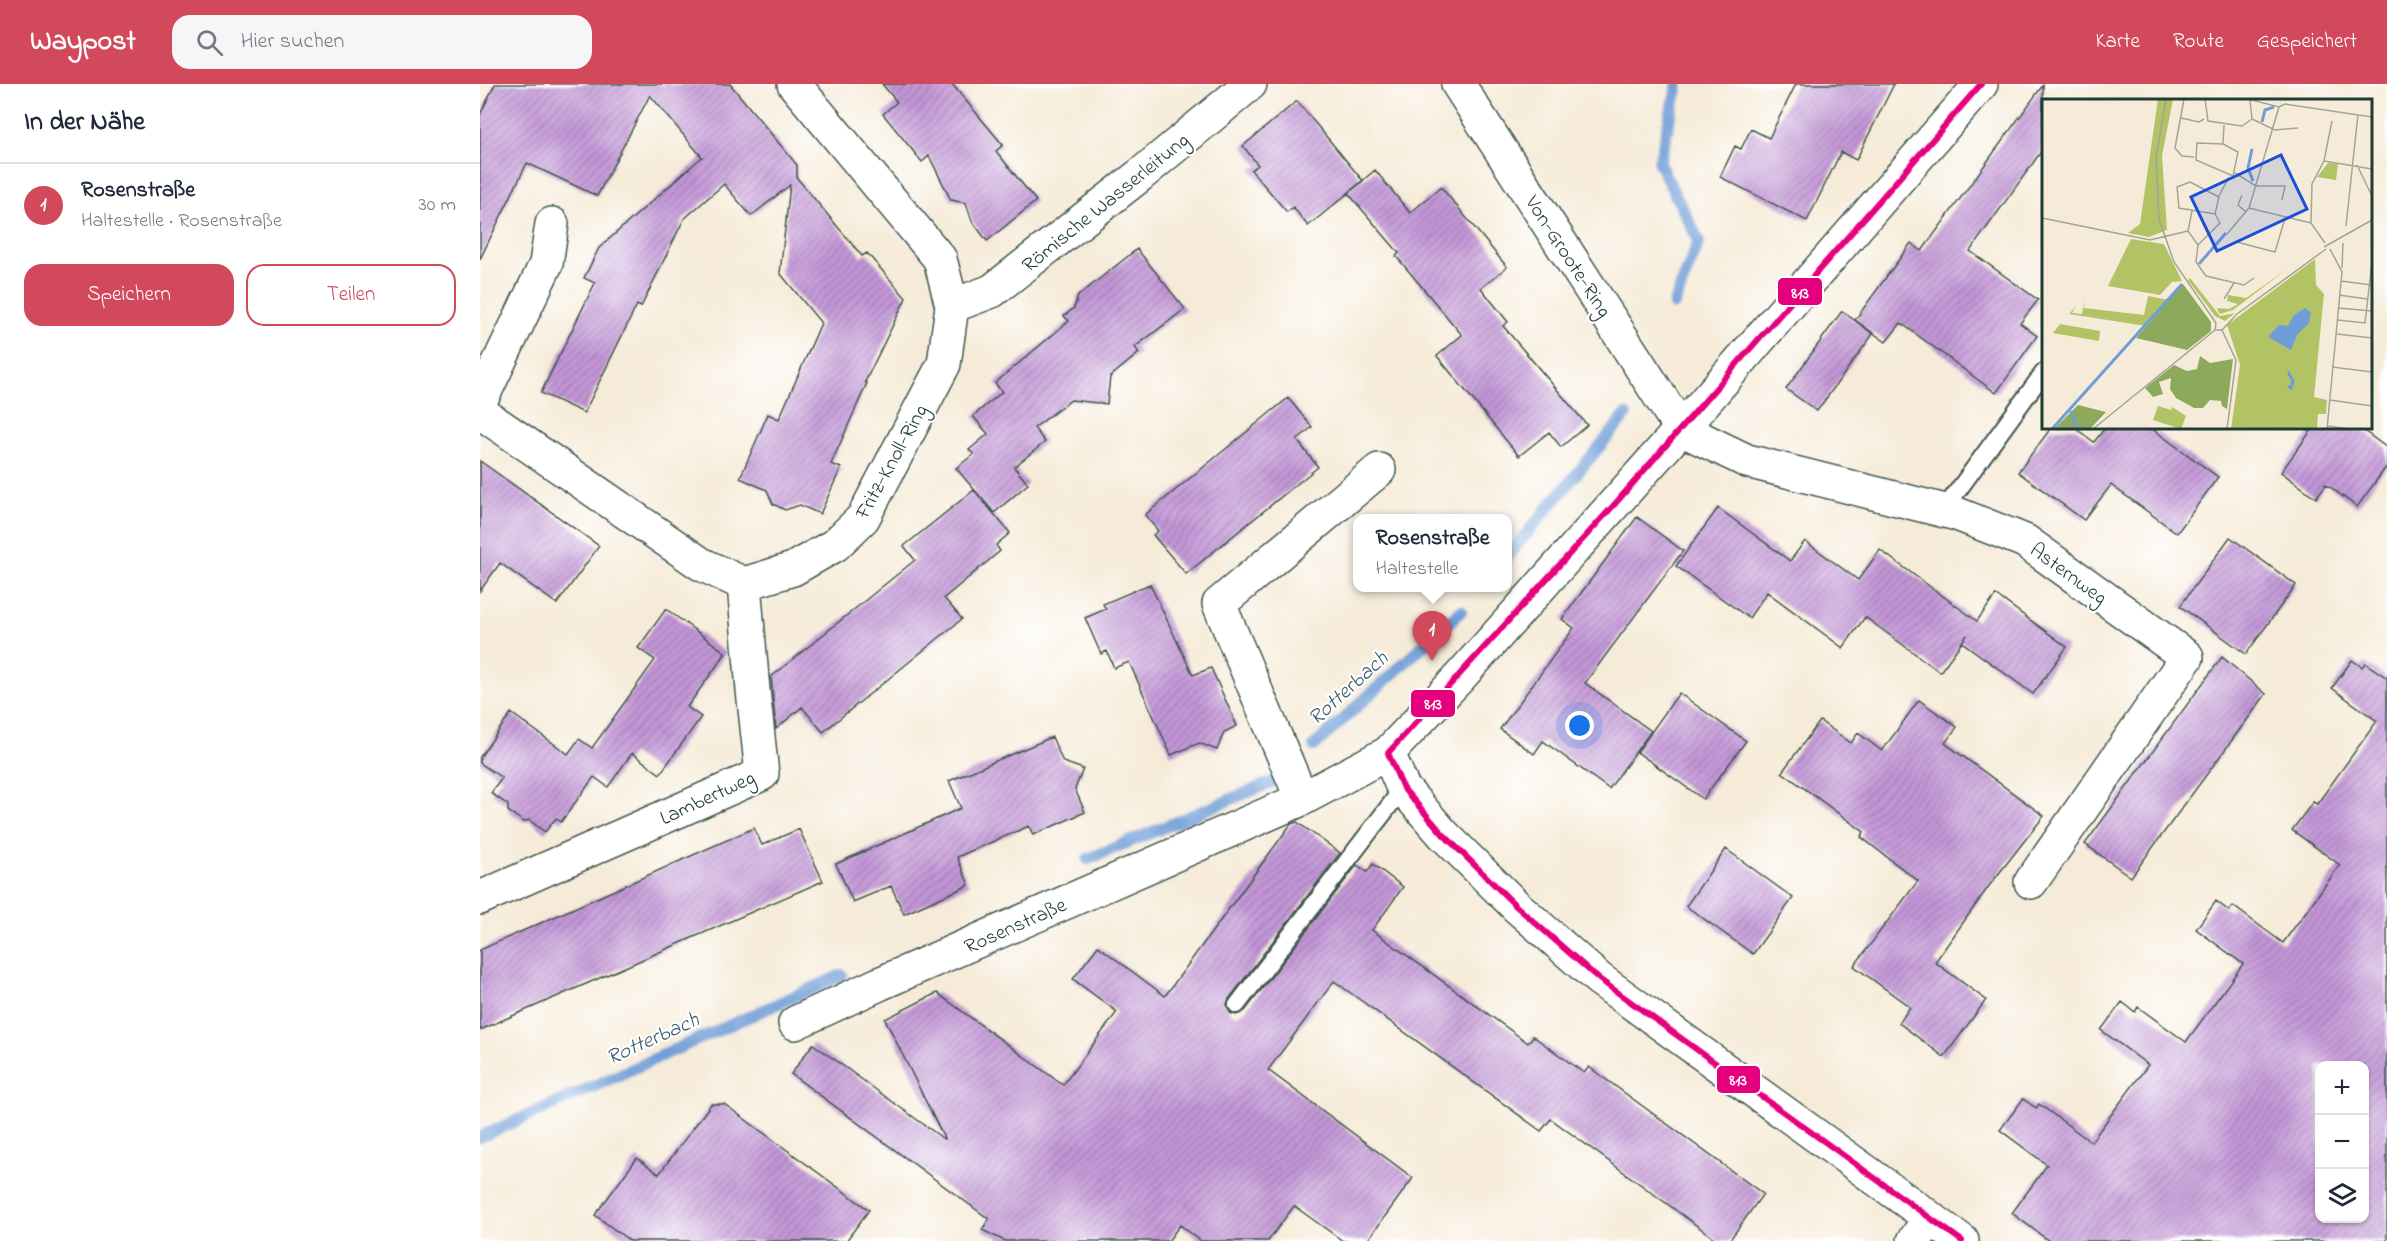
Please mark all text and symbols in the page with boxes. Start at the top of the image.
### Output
search box [172,15,592,69]
text: Waypost [30,22,136,63]
icon: search [193,26,226,59]
text: Hier suchen [241,26,344,58]
text: Karte [2095,27,2140,57]
text: Route [2173,27,2224,57]
text: Gespeichert [2257,27,2357,57]
inset map [2042,99,2372,429]
text: In der Nähe [24,104,145,142]
street label: Römische Wasserleitung [1016,127,1198,282]
text: Rosenstraße [81,175,195,207]
street label: Von-Groote-Ring [1514,189,1618,325]
text: 1 [40,191,47,220]
text: 30 m [419,191,456,220]
text: Haltestelle · Rosenstraße [81,207,282,236]
button: Speichern [24,264,234,326]
button: Teilen [246,264,456,326]
line badge: 813 [1777,277,1823,306]
text: 813 [1790,282,1809,306]
street label: Fritz-Knoll-Ring [848,399,938,527]
popup [1353,514,1512,592]
text: Rosenstraße [1375,523,1490,555]
street label: Asternweg [2022,536,2113,615]
text: Haltestelle [1375,555,1458,584]
pin: 1 [1412,612,1452,661]
water label: Rotterbach [1302,644,1397,734]
line badge: 813 [1410,689,1456,718]
text: 813 [1423,693,1442,717]
your location [1565,711,1594,740]
street label: Lambertweg [655,764,761,836]
street label: Rosenstraße [960,891,1072,963]
water label: Rotterbach [602,1005,705,1074]
map controls [2315,1061,2369,1223]
button: + [2315,1061,2369,1115]
line badge: 813 [1716,1065,1761,1094]
text: 813 [1728,1069,1747,1093]
button: − [2315,1115,2369,1169]
button: layers [2315,1169,2369,1223]

